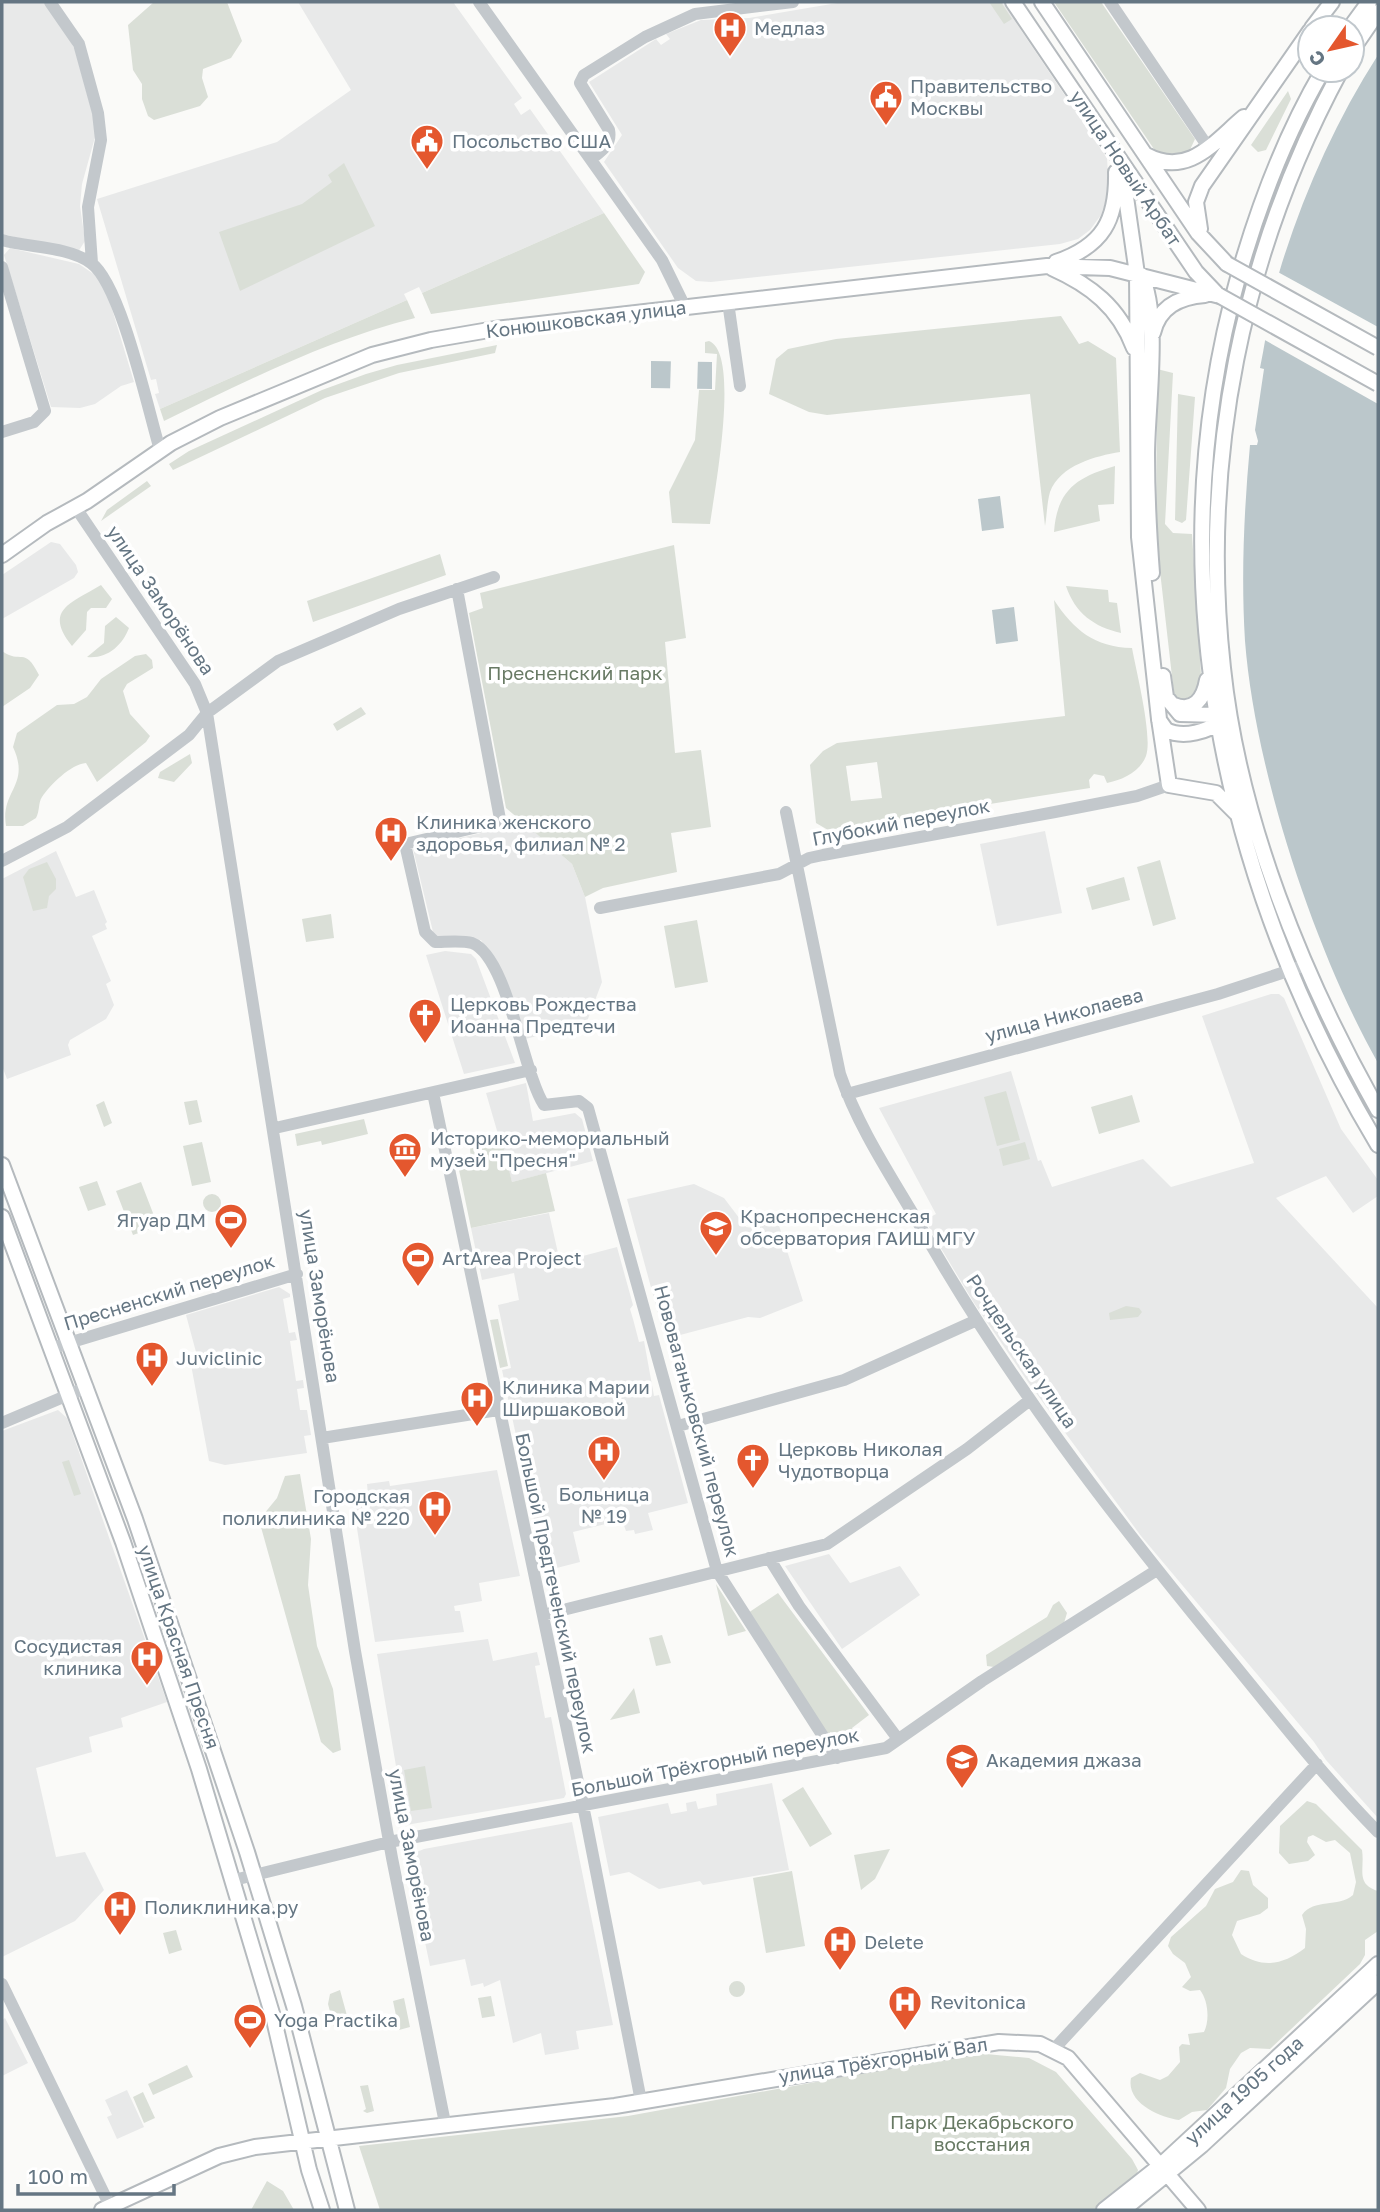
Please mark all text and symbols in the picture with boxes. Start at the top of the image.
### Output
hospital icon: Медлаз [711,9,749,58]
north arrow [1296,14,1366,84]
place label: Медлаз [754,16,825,39]
text: С [1303,47,1330,71]
place label: Правительство Москвы [910,74,1052,119]
public building icon: Правительство Москвы [867,78,905,127]
street label: улица Новый Арбат [1066,86,1187,250]
public building icon: Посольство США [408,122,446,171]
place label: Посольство США [452,129,611,152]
street label: Конюшковская улица [484,295,687,342]
street label: улица Заморёнова [103,521,220,679]
park label: Пресненский парк [487,661,663,684]
street label: Глубокий переулок [810,793,992,850]
place label: Клиника женского здоровья, филиал № 2 [416,810,625,855]
hospital icon: Клиника женского здоровья, филиал № 2 [372,814,410,863]
street label: улица Николаева [982,982,1145,1047]
place label: Церковь Рождества Иоанна Предтечи [450,992,637,1037]
church icon: Церковь Рождества Иоанна Предтечи [406,996,444,1045]
place label: Историко-мемориальный музей "Пресня" [430,1126,670,1171]
museum icon: Историко-мемориальный музей "Пресня" [386,1130,424,1179]
sports icon: Ягуар ДМ [212,1201,250,1250]
place label: Краснопресненская обсерватория ГАИШ МГУ [740,1204,976,1249]
street label: улица Заморёнова [295,1207,346,1384]
place label: Ягуар ДМ [116,1208,206,1231]
school or university icon: Краснопресненская обсерватория ГАИШ МГУ [697,1208,735,1257]
sports icon: ArtArea Project [399,1239,437,1288]
place label: ArtArea Project [442,1246,582,1269]
street label: Пресненский переулок [61,1248,277,1335]
street label: Рочдельская улица [962,1269,1083,1432]
street label: Нововаганьковский переулок [650,1282,745,1559]
hospital icon: Juviclinic [133,1339,171,1388]
place label: Juviclinic [176,1346,262,1369]
place label: Клиника Марии Ширшаковой [502,1375,650,1420]
hospital icon: Клиника Марии Ширшаковой [458,1379,496,1428]
street label: Большой Предтеченский переулок [511,1431,602,1755]
hospital icon: Больница № 19 [585,1433,623,1482]
place label: Церковь Николая Чудотворца [778,1437,943,1482]
church icon: Церковь Николая Чудотворца [734,1441,772,1490]
place label: Больница № 19 [559,1482,649,1527]
place label: Городская поликлиника № 220 [222,1484,410,1529]
hospital icon: Городская поликлиника № 220 [416,1488,454,1537]
street label: улица Красная Пресня [134,1542,225,1752]
place label: Сосудистая клиника [14,1634,122,1679]
hospital icon: Сосудистая клиника [128,1638,166,1687]
street label: Большой Трёхгорный переулок [569,1722,861,1801]
school or university icon: Академия джаза [943,1741,981,1790]
place label: Академия джаза [986,1748,1142,1771]
street label: улица Заморёнова [384,1767,441,1943]
hospital icon: Поликлиника.ру [101,1888,139,1937]
place label: Поликлиника.ру [144,1895,299,1918]
hospital icon: Delete [821,1923,859,1972]
place label: Delete [864,1930,924,1953]
hospital icon: Revitonica [886,1983,924,2032]
place label: Revitonica [930,1990,1026,2013]
sports icon: Yoga Practika [231,2001,269,2050]
place label: Yoga Practika [274,2008,398,2031]
street label: улица 1905 года [1180,2031,1307,2149]
street label: улица Трёхгорный Вал [777,2032,989,2087]
park label: Парк Декабрьского восстания [890,2110,1074,2155]
scale bar [18,2152,173,2196]
text: 100 m [28,2163,88,2189]

